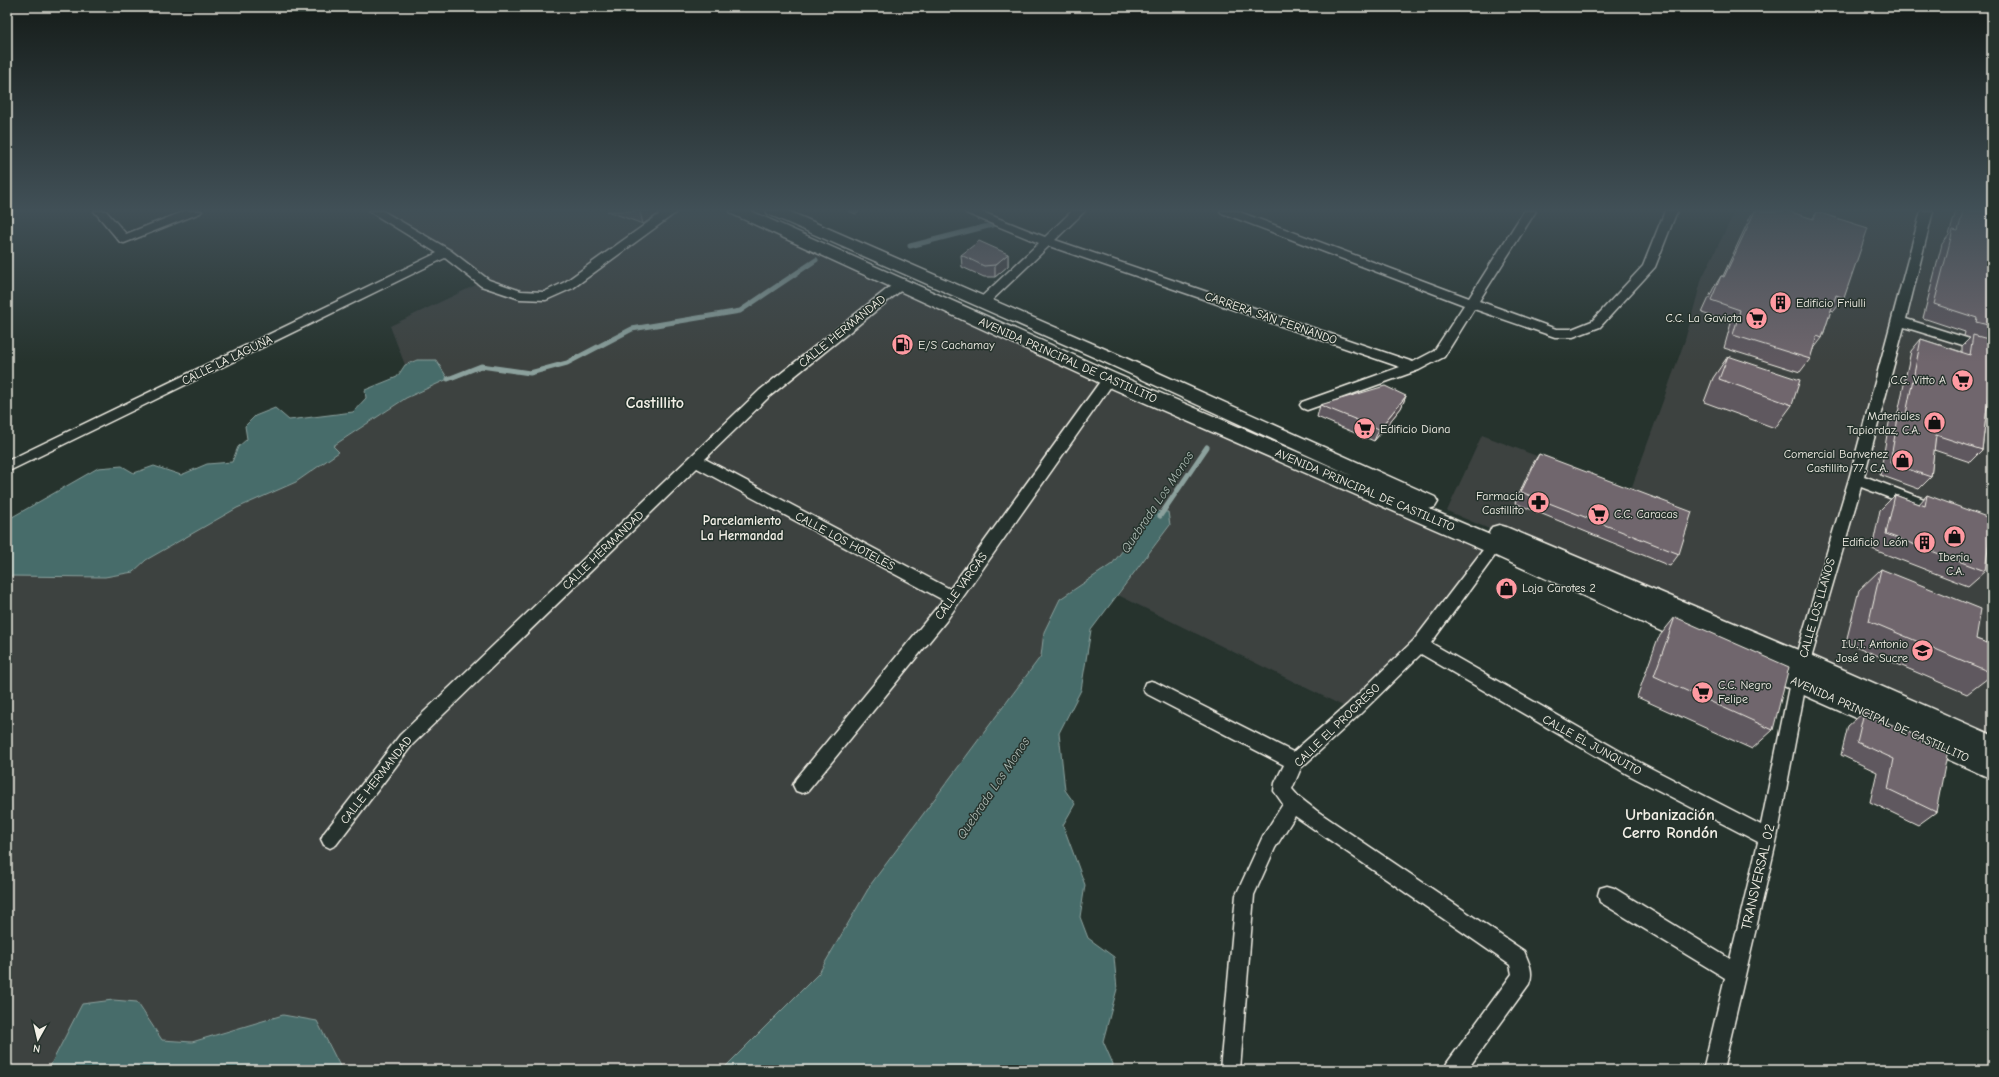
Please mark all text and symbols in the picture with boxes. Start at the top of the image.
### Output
street label: CARRERA SAN FERNANDO [1203,289,1339,347]
building icon: Edificio Friulli [1768,290,1794,316]
street label: CALLE HERMANDAD [796,292,888,370]
place label: Edificio Friulli [1796,296,1866,310]
supermarket icon: C.C. La Gaviota [1744,305,1770,331]
place label: C.C. La Gaviota [1666,311,1742,325]
street label: AVENIDA PRINCIPAL DE CASTILLITO [977,314,1160,406]
street label: CALLE LA LAGUNA [179,332,275,388]
fuel station icon: E/S Cachamay [890,332,916,358]
place label: E/S Cachamay [918,338,995,352]
supermarket icon: C.C. Vitto A [1949,367,1975,393]
place label: C.C. Vitto A [1891,373,1946,387]
district label: Castillito [626,394,684,412]
place label: Materiales Tapiordaz, C.A. [1847,409,1920,437]
shop icon: Materiales Tapiordaz, C.A. [1922,410,1948,436]
supermarket icon: Edificio Diana [1352,416,1378,442]
place label: Edificio Diana [1380,422,1451,436]
street label: AVENIDA PRINCIPAL DE CASTILLITO [1273,446,1457,534]
place label: Comercial Banvenez Castillito 77, C.A. [1784,447,1889,475]
water label: Quebrada Los Monos [1117,448,1197,556]
shop icon: Comercial Banvenez Castillito 77, C.A. [1890,448,1916,474]
place label: Farmacia Castillito [1476,489,1524,517]
pharmacy icon: Farmacia Castillito [1526,490,1552,516]
supermarket icon: C.C. Caracas [1586,501,1612,527]
place label: C.C. Caracas [1614,507,1678,521]
street label: CALLE HERMANDAD [559,508,647,592]
street label: CALLE LOS HOTELES [793,509,897,573]
district label: Parcelamiento La Hermandad [701,513,784,543]
shop icon: Iberia, C.A. [1942,523,1968,549]
building icon: Edificio León [1911,529,1937,555]
place label: Edificio León [1842,535,1908,549]
street label: CALLE VARGAS [932,549,990,622]
place label: Iberia, C.A. [1939,550,1971,578]
street label: CALLE LOS LLANOS [1796,556,1838,659]
shop icon: Loja Carotes 2 [1494,575,1520,601]
place label: Loja Carotes 2 [1522,581,1596,595]
place label: I.U.T. Antonio José de Sucre [1836,637,1908,665]
school or university icon: I.U.T. Antonio José de Sucre [1910,638,1936,664]
street label: AVENIDA PRINCIPAL DE CASTILLITO [1789,673,1972,765]
place label: C.C. Negro Felipe [1718,678,1772,706]
supermarket icon: C.C. Negro Felipe [1690,679,1716,705]
street label: CALLE EL PROGRESO [1291,680,1383,770]
street label: CALLE EL JUNQUITO [1540,712,1644,778]
street label: CALLE HERMANDAD [337,733,415,827]
water label: Quebrada Los Monos [953,734,1033,842]
district label: Urbanización Cerro Rondón [1622,806,1718,842]
street label: TRANSVERSAL 02 [1738,822,1778,932]
north arrow [18,1019,58,1059]
text: N [32,1041,41,1055]

